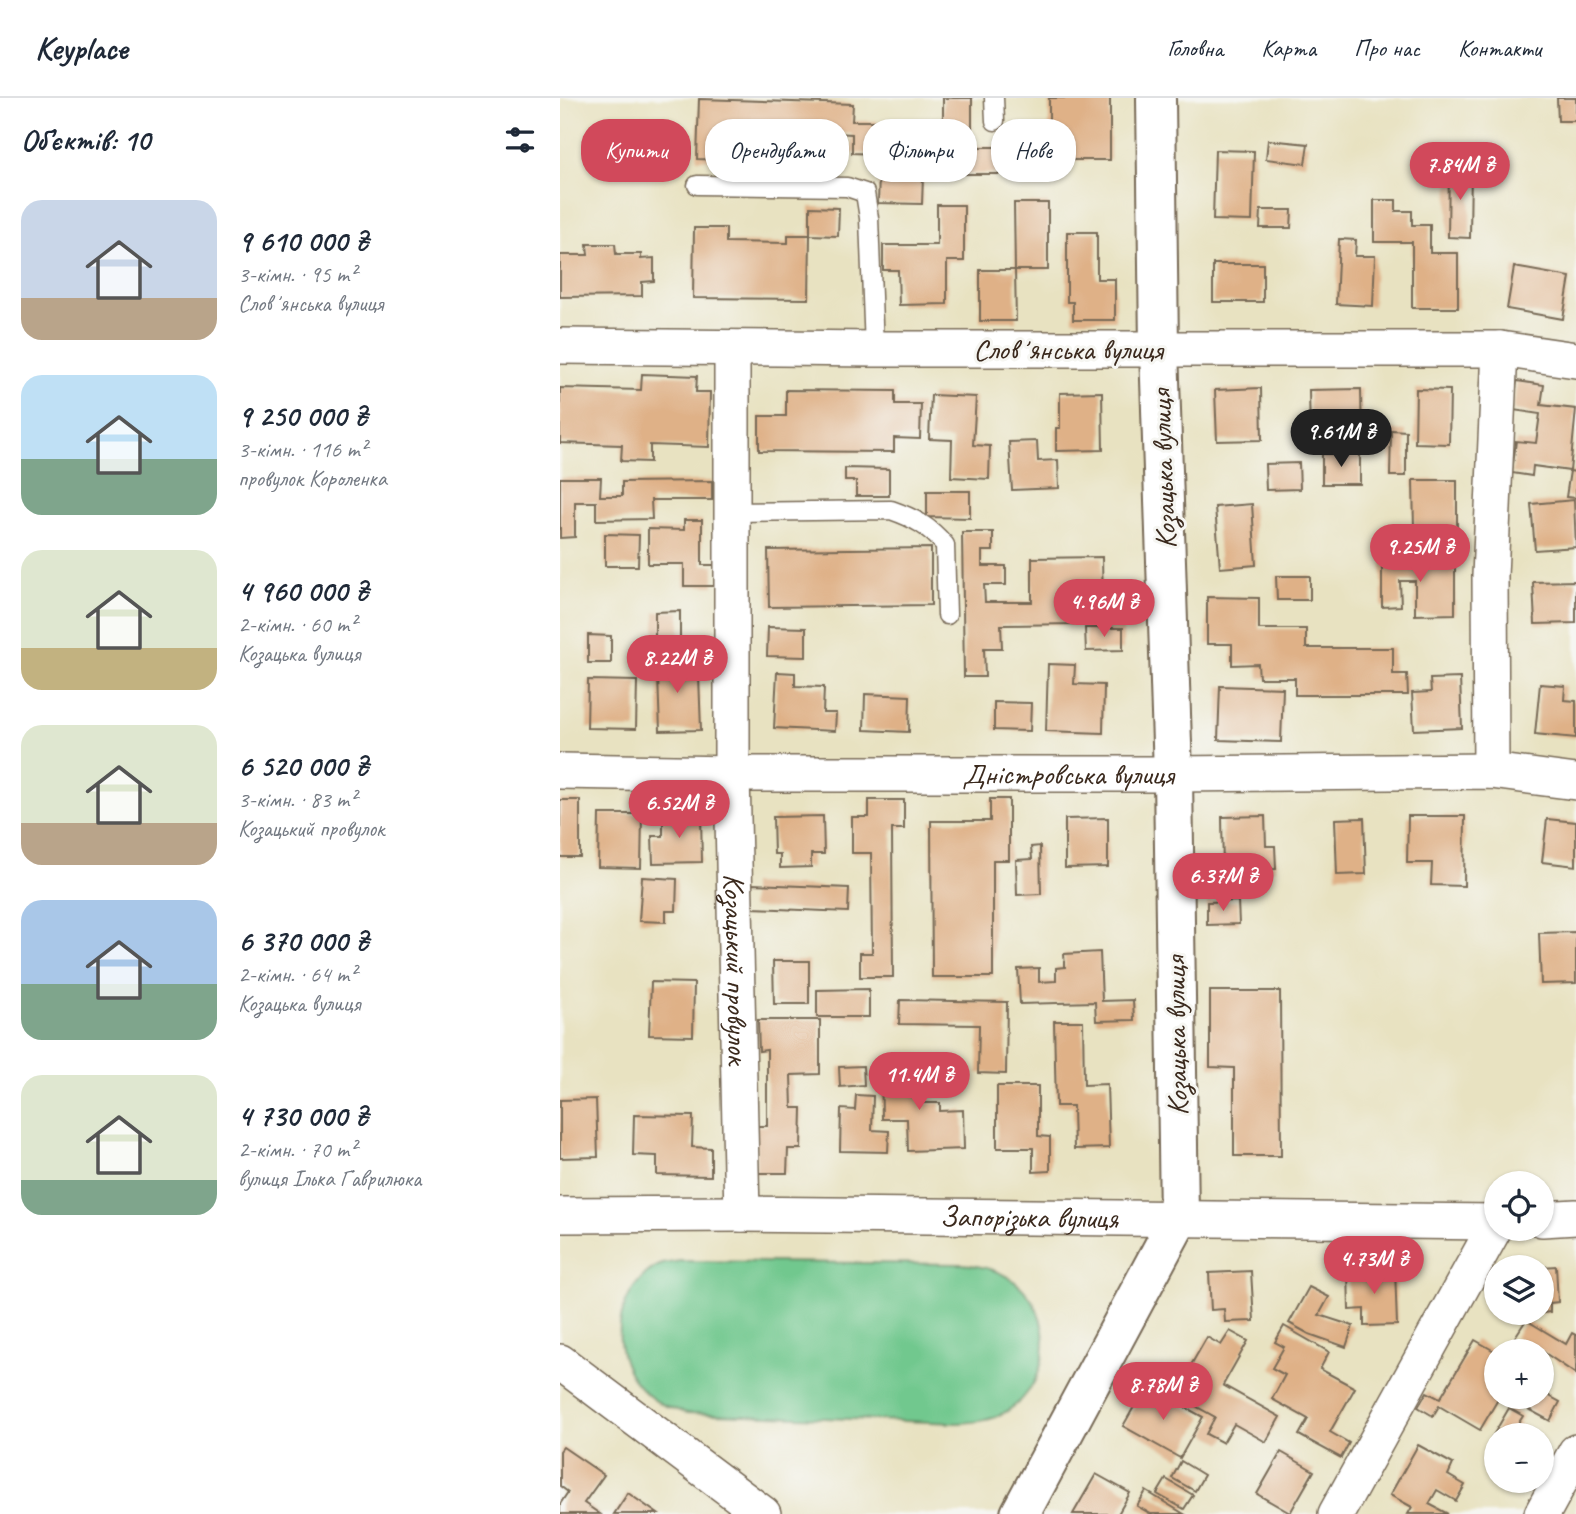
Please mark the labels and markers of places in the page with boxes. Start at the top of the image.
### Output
pin: 7.84M ₴ [1395,142,1525,202]
pin: 9.61M ₴ [1276,410,1406,469]
pin: 9.25M ₴ [1355,524,1485,584]
pin: 4.96M ₴ [1039,580,1169,639]
pin: 8.22M ₴ [612,636,742,695]
pin: 6.52M ₴ [614,780,744,840]
pin: 6.37M ₴ [1158,854,1288,913]
pin: 11.4M ₴ [854,1052,984,1112]
pin: 4.73M ₴ [1309,1236,1439,1296]
pin: 8.78M ₴ [1098,1362,1228,1422]

